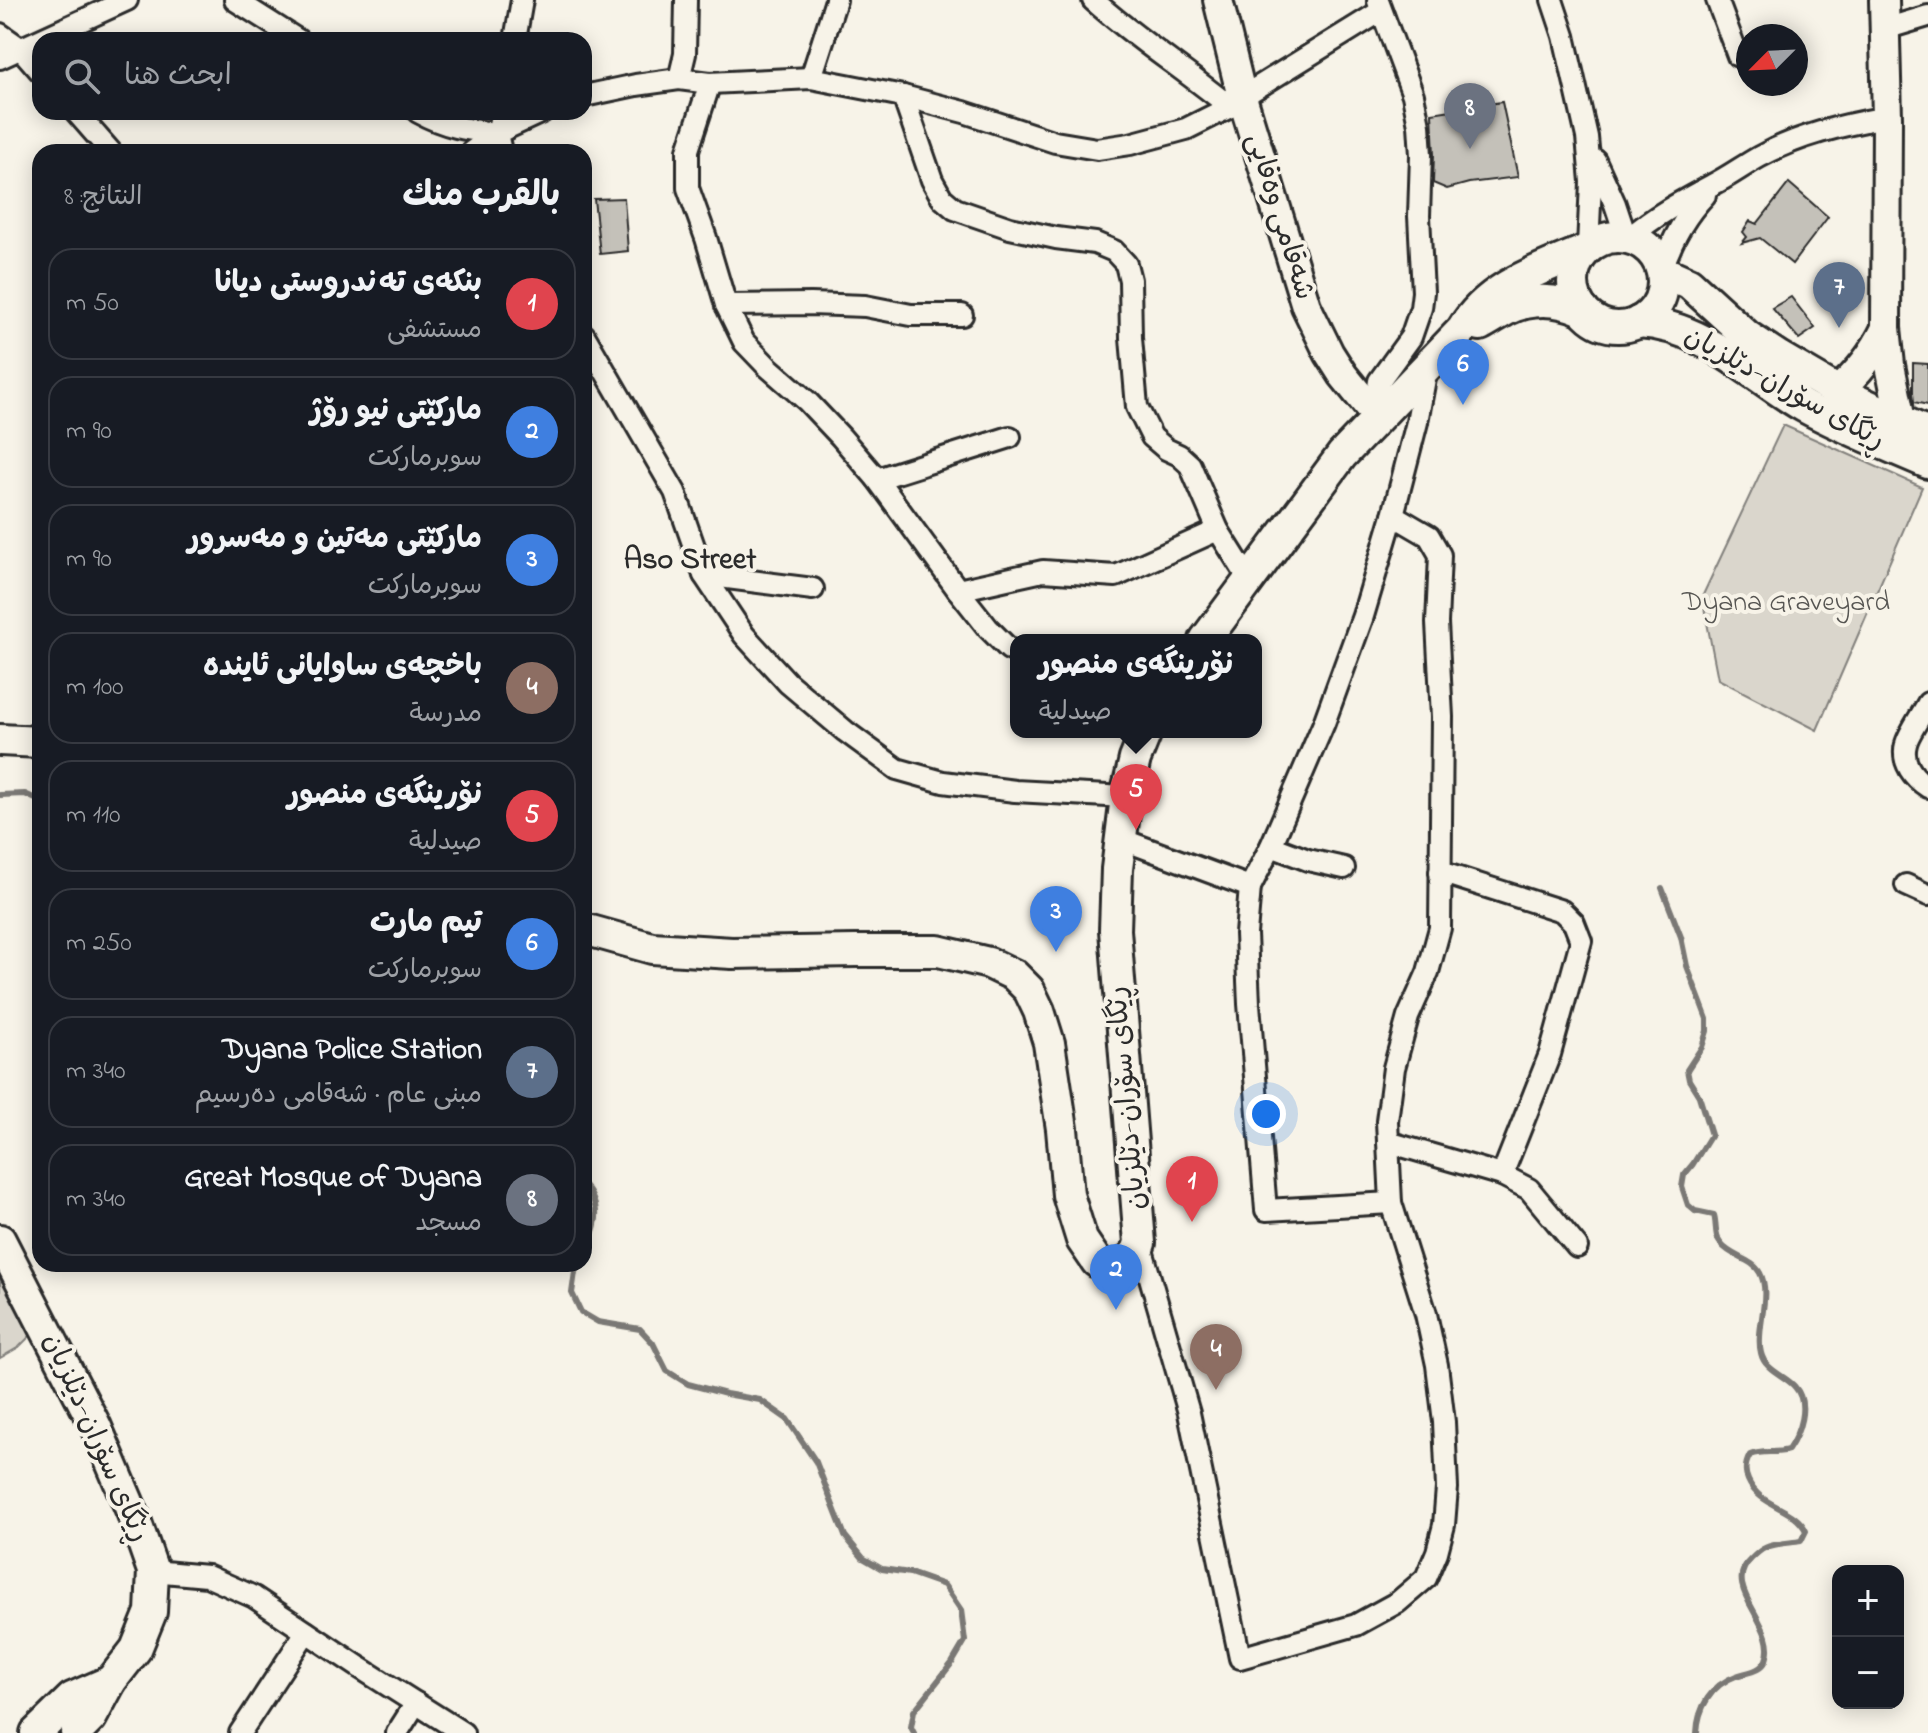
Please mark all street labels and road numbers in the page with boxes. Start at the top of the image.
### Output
street label: شەقامی وەفایی [1234,129,1324,305]
street label: ڕێگای سۆران-دێلزیان [1676,317,1892,461]
street label: ڕێگای سۆران-دێلزیان [1098,984,1158,1212]
street label: ڕێگای سۆران-دێلزیان [31,1327,159,1549]

